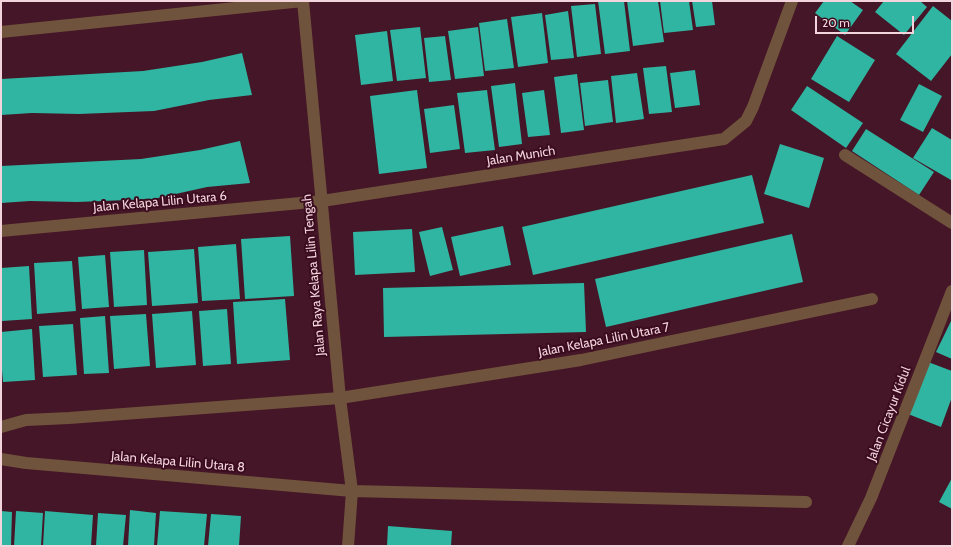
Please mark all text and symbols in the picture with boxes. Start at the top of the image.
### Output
scale bar [817,8,916,34]
text: 20 m [822,15,850,30]
street label: Jalan Munich [486,143,556,169]
street label: Jalan Kelapa Lilin Utara 6 [93,188,227,216]
street label: Jalan Raya Kelapa Lilin Tengah [299,193,329,357]
street label: Jalan Kelapa Lilin Utara 7 [537,320,671,360]
street label: Jalan Cicayur Kidul [864,365,914,463]
street label: Jalan Kelapa Lilin Utara 8 [110,448,246,476]

